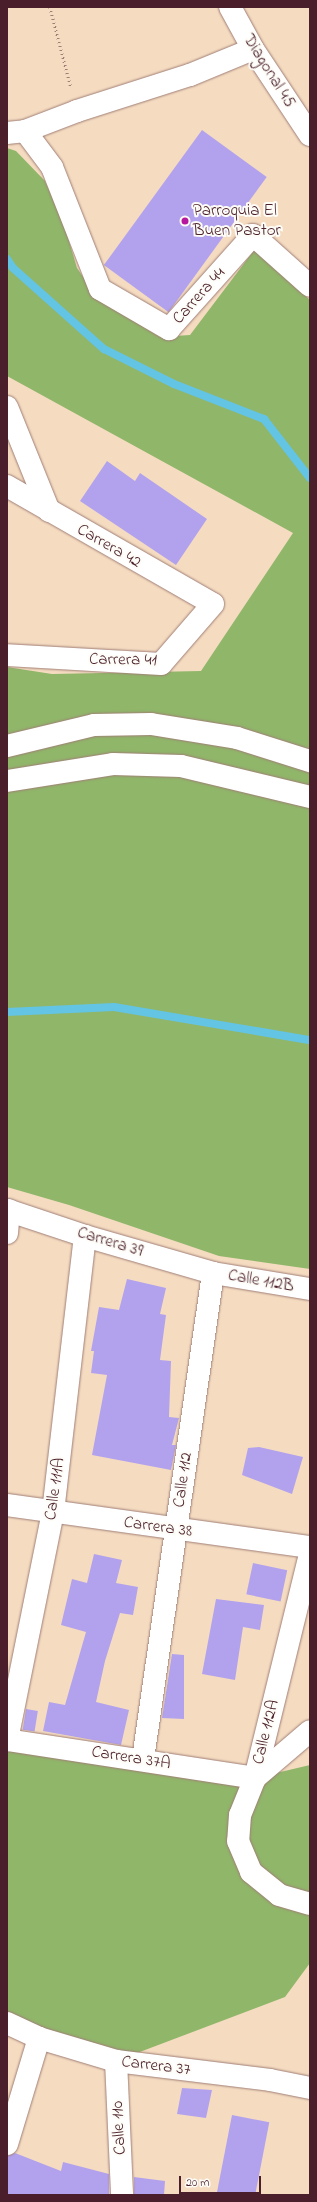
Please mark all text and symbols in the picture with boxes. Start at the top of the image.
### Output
street label: Diagonal 45 [238,31,300,111]
place label: Parroquia El Buen Pastor [193,201,281,241]
marker: Parroquia El Buen Pastor [180,216,190,226]
street label: Carrera 44 [168,263,230,329]
street label: Carrera 42 [73,519,145,573]
street label: Carrera 41 [89,649,157,671]
street label: Carrera 39 [75,1222,145,1262]
street label: Calle 112B [226,1265,296,1297]
street label: Calle 112 [169,1451,197,1509]
street label: Calle 111A [41,1456,69,1522]
street label: Carrera 38 [123,1512,193,1542]
street label: Calle 112A [248,1698,284,1766]
street label: Carrera 37A [90,1742,172,1774]
street label: Carrera 37 [120,2052,192,2080]
street label: Calle 110 [107,2100,131,2156]
scale bar [181,2168,263,2194]
text: 20 m [186,2174,209,2192]

